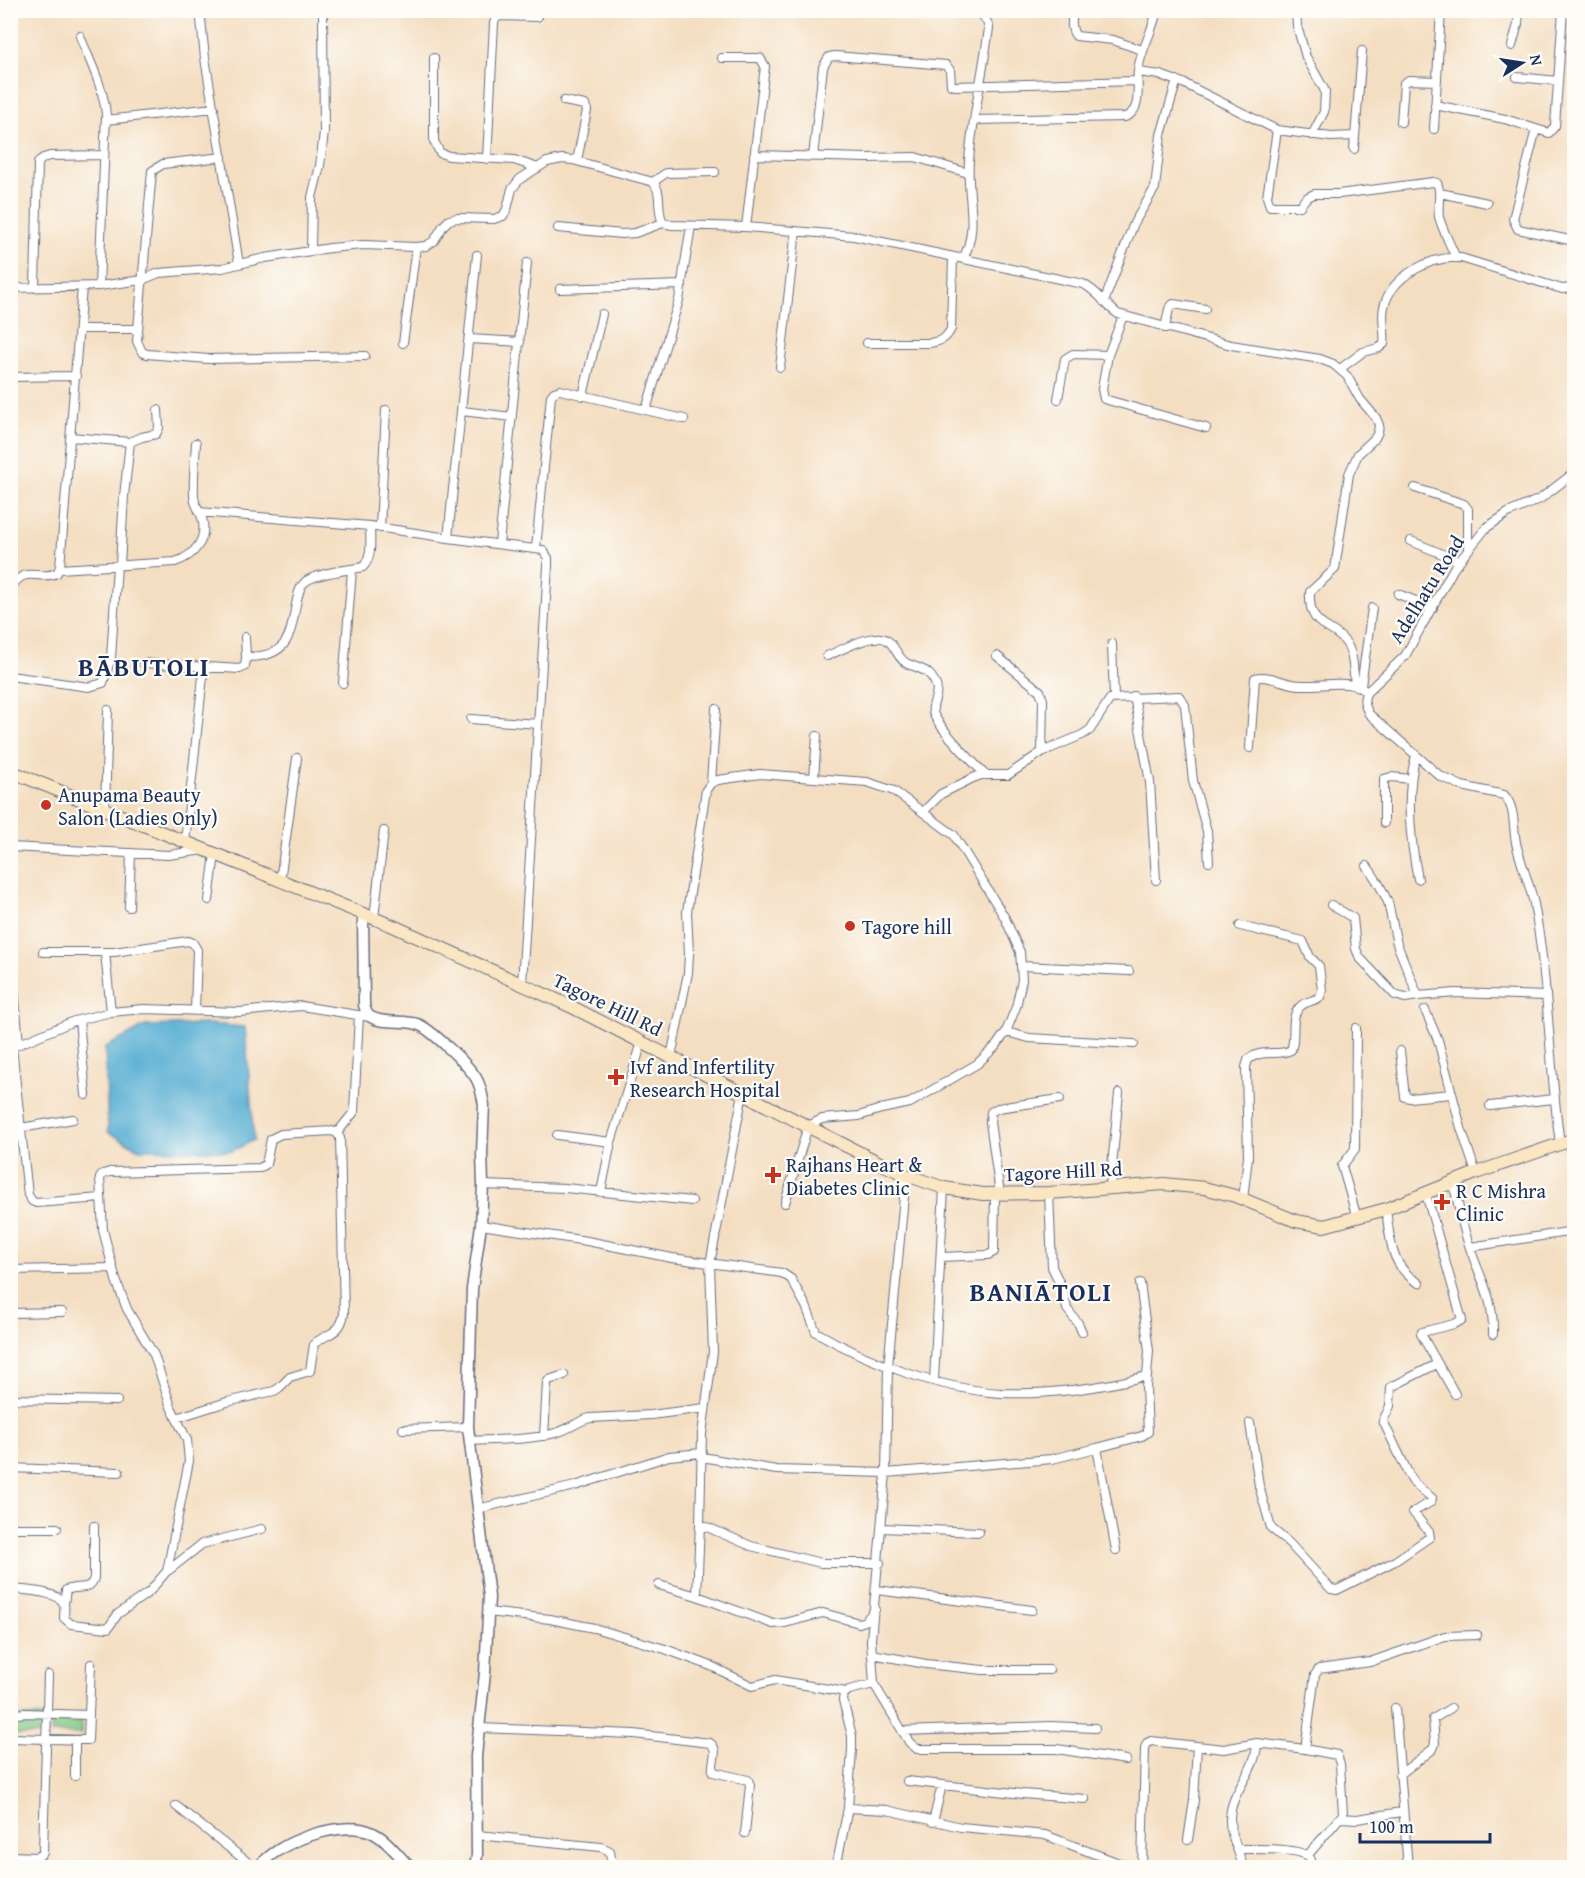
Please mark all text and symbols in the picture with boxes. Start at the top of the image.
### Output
north arrow [1492,33,1552,93]
text: N [1524,52,1550,68]
street label: Adelhatu Road [1381,529,1471,649]
district label: BĀBUTOLI [78,647,210,686]
place label: Anupama Beauty Salon (Ladies Only) [58,780,218,832]
marker: Anupama Beauty Salon (Ladies Only) [39,798,53,812]
place label: Tagore hill [862,912,952,941]
marker: Tagore hill [843,919,857,933]
street label: Tagore Hill Rd [548,965,668,1043]
place label: Ivf and Infertility Research Hospital [630,1052,780,1104]
marker: Ivf and Infertility Research Hospital [607,1068,625,1086]
place label: Rajhans Heart & Diabetes Clinic [786,1150,922,1202]
street label: Tagore Hill Rd [1003,1153,1123,1189]
marker: Rajhans Heart & Diabetes Clinic [764,1166,782,1184]
place label: R C Mishra Clinic [1456,1176,1546,1228]
marker: R C Mishra Clinic [1433,1193,1451,1211]
district label: BANIĀTOLI [970,1272,1112,1311]
scale bar [1360,1806,1490,1844]
text: 100 m [1369,1813,1414,1840]

